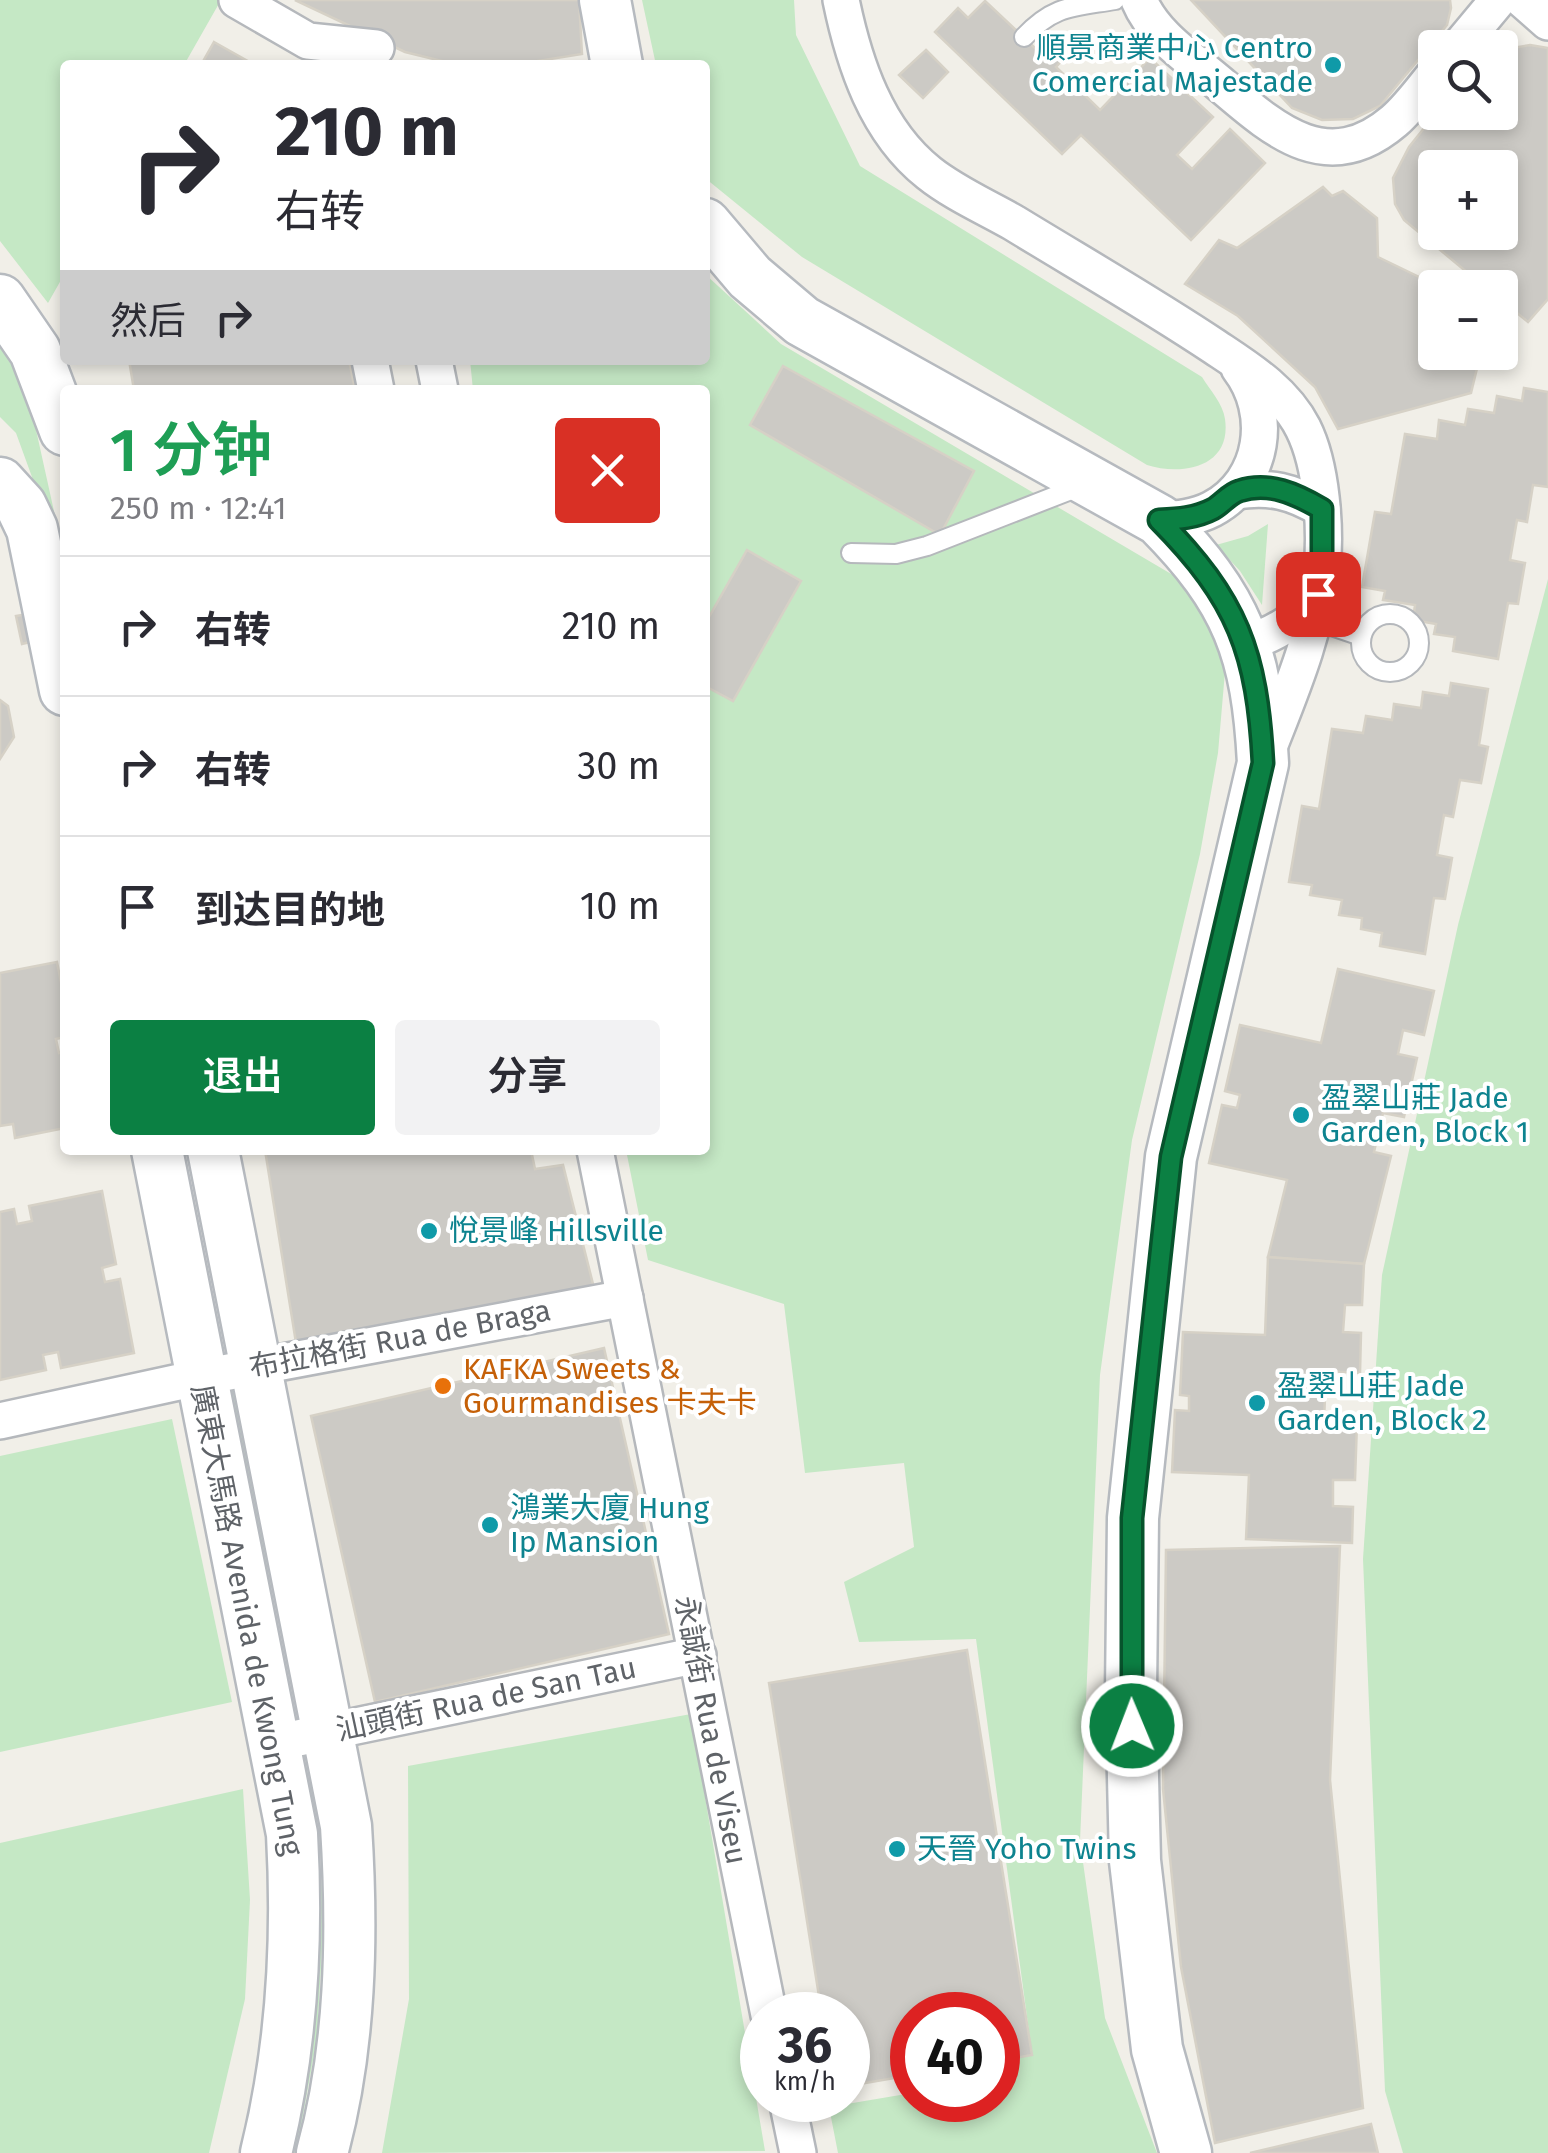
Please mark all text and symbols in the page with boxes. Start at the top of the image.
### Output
place label: 順景商業中心 Centro Comercial Majestade [1032,30,1313,100]
map controls [1418,30,1518,370]
button: search [1418,30,1518,130]
marker: 順景商業中心 Centro Comercial Majestade [1322,54,1344,76]
text: 210 m [275,90,459,174]
icon: right [110,100,240,230]
button: + [1418,150,1518,250]
text: 右转 [275,185,365,239]
button: − [1418,270,1518,370]
icon: right [206,290,261,345]
text: 然后 [110,298,186,344]
text: 1 分钟 [110,415,272,487]
button: close [555,418,660,523]
text: 250 m · 12:41 [110,489,287,527]
pin [1276,552,1361,637]
icon: arrive [1291,567,1346,622]
icon: right [110,599,165,654]
text: 210 m [562,603,660,649]
text: 右转 [195,607,271,653]
icon: right [110,739,165,794]
text: 30 m [577,743,660,789]
text: 右转 [195,747,271,793]
icon: arrive [110,879,165,934]
text: 10 m [580,883,660,929]
text: 到达目的地 [195,887,385,933]
button: 退出 [110,1020,375,1135]
button: 分享 [395,1020,660,1135]
place label: 盈翠山莊 Jade Garden, Block 1 [1321,1080,1529,1150]
marker: 盈翠山莊 Jade Garden, Block 1 [1290,1104,1312,1126]
place label: 悅景峰 Hillsville [449,1213,664,1249]
marker: 悅景峰 Hillsville [418,1220,440,1242]
street label: 布拉格街 Rua de Braga [246,1292,554,1386]
place label: KAFKA Sweets & Gourmandises 卡夫卡 [463,1351,757,1421]
place label: 盈翠山莊 Jade Garden, Block 2 [1277,1368,1487,1438]
marker: KAFKA Sweets & Gourmandises 卡夫卡 [432,1375,454,1397]
street label: 廣東大馬路 Avenida de Kwong Tung [184,1381,310,1859]
marker: 盈翠山莊 Jade Garden, Block 2 [1246,1392,1268,1414]
place label: 鴻業大廈 Hung Ip Mansion [510,1490,709,1560]
marker: 鴻業大廈 Hung Ip Mansion [479,1514,501,1536]
street label: 永誠街 Rua de Viseu [667,1593,755,1867]
street label: 汕頭街 Rua de San Tau [333,1650,639,1748]
position arrow [1080,1674,1184,1778]
place label: 天晉 Yoho Twins [917,1831,1136,1867]
marker: 天晉 Yoho Twins [886,1838,908,1860]
speed limit sign: 40 [890,1992,1020,2122]
text: 36 [778,2015,832,2075]
text: km/h [774,2067,836,2097]

